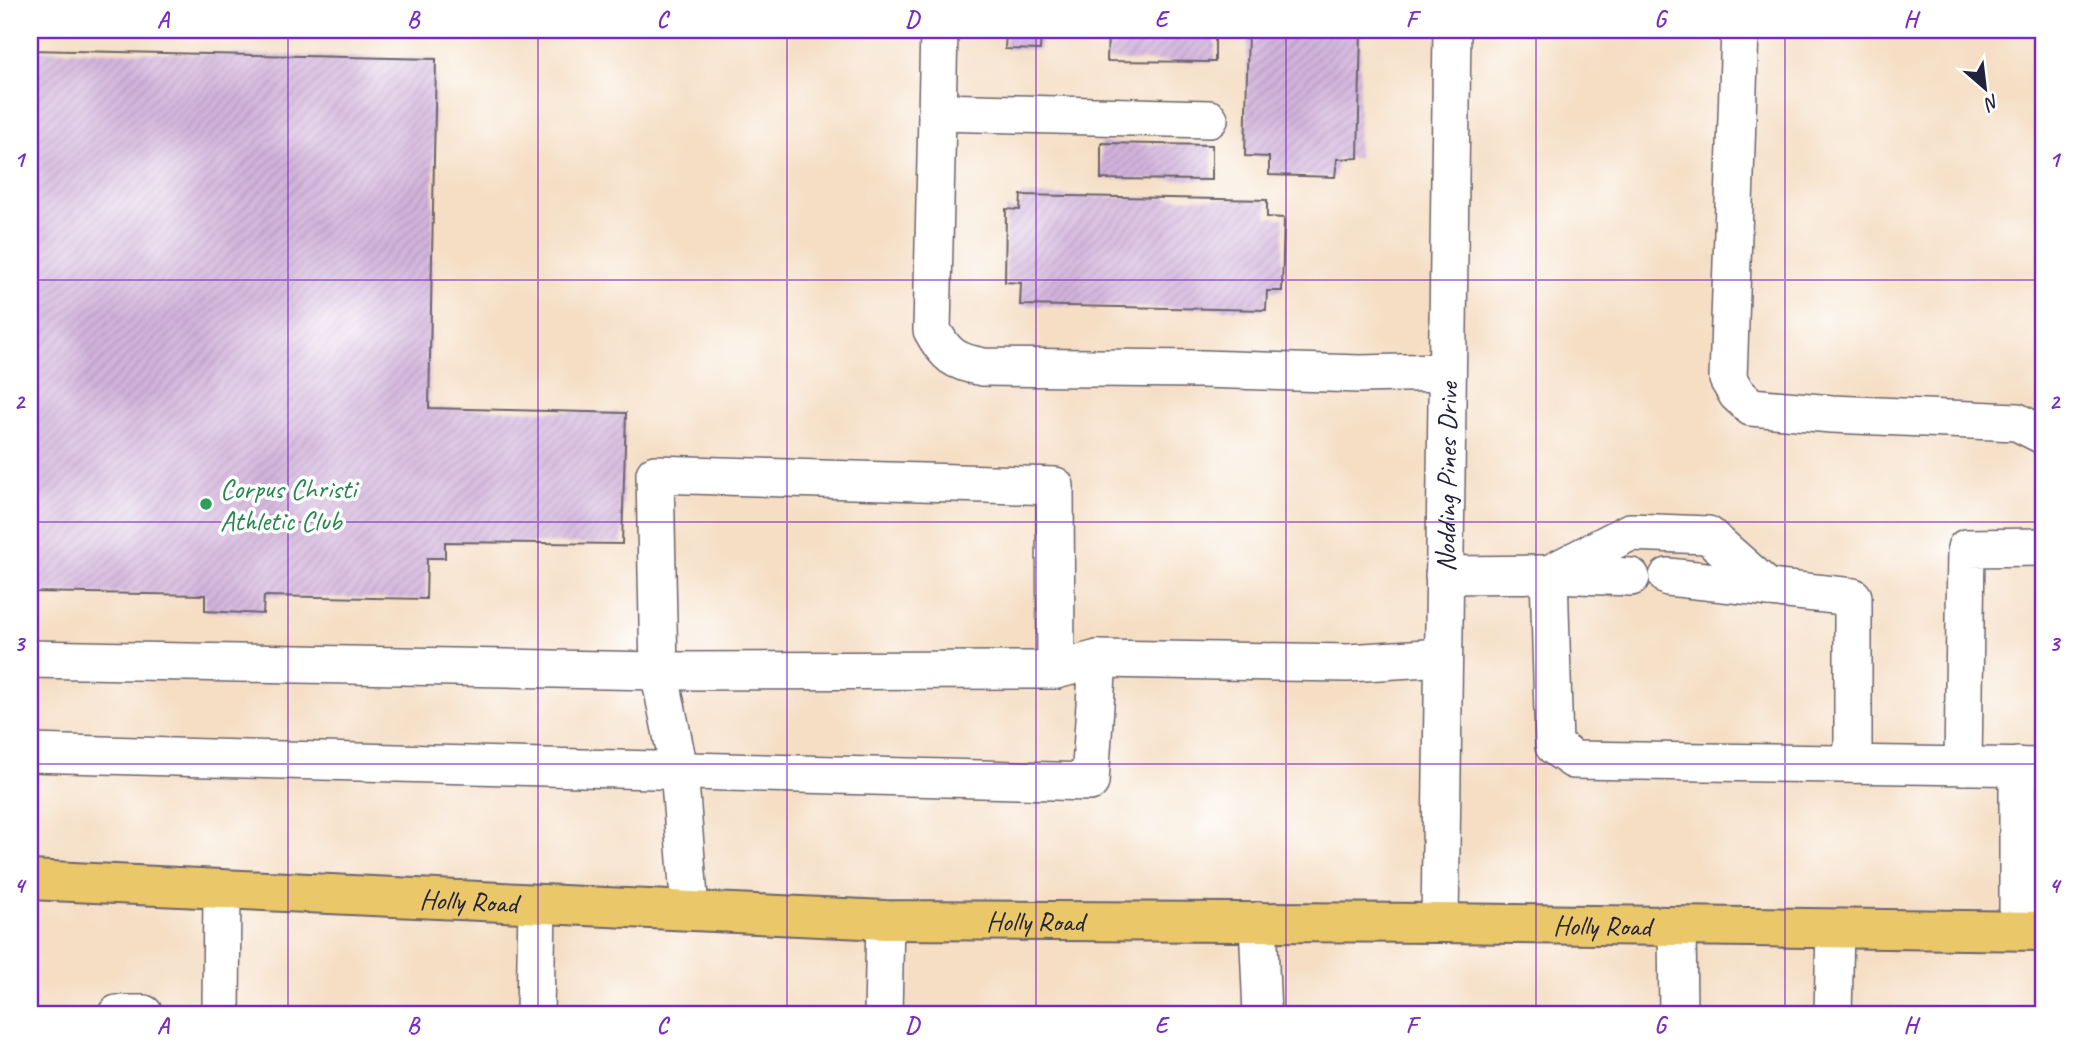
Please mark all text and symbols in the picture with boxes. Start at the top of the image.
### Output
text: A [157,5,171,34]
text: B [407,5,421,34]
text: C [657,5,671,34]
text: D [905,5,921,34]
text: E [1155,5,1171,34]
text: F [1406,5,1422,34]
text: G [1654,5,1669,34]
text: H [1903,5,1921,34]
north arrow [1951,52,2021,122]
text: N [1979,89,2003,117]
text: 1 [14,145,27,174]
text: 1 [2049,145,2062,174]
street label: Nodding Pines Drive [1427,380,1465,572]
text: 2 [14,387,27,416]
text: 2 [2049,387,2062,416]
place label: Corpus Christi Athletic Club [220,471,360,538]
marker: Corpus Christi Athletic Club [198,496,214,512]
text: 3 [14,629,27,658]
text: 3 [2049,629,2062,658]
text: 4 [14,871,27,900]
text: 4 [2049,871,2062,900]
street label: Holly Road [419,881,522,920]
street label: Holly Road [986,903,1088,939]
street label: Holly Road [1553,907,1655,943]
text: A [157,1011,171,1040]
text: B [407,1011,421,1040]
text: C [657,1011,671,1040]
text: D [905,1011,921,1040]
text: E [1155,1011,1171,1040]
text: F [1406,1011,1422,1040]
text: G [1654,1011,1669,1040]
text: H [1903,1011,1921,1040]

